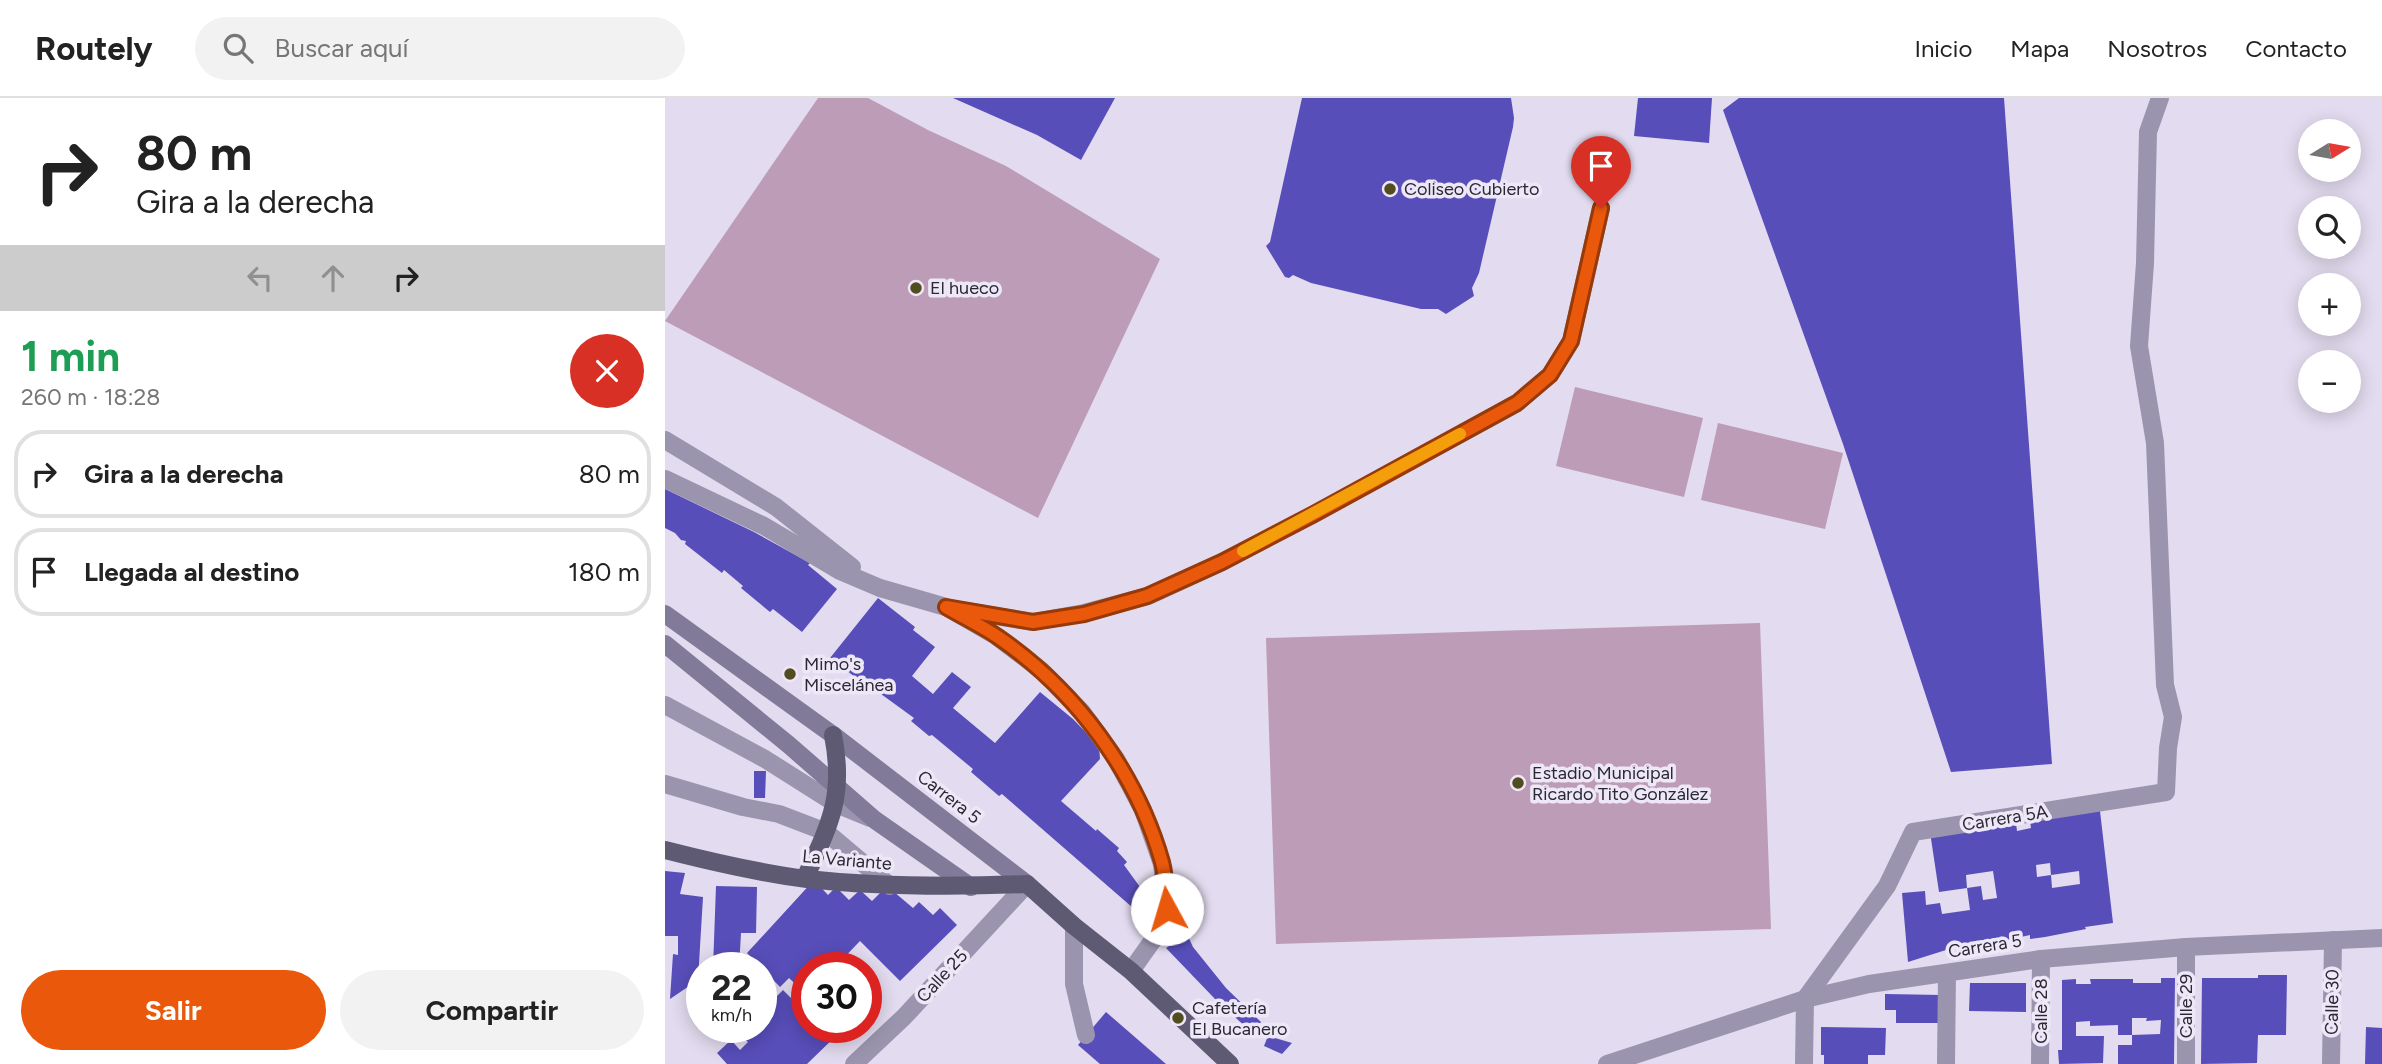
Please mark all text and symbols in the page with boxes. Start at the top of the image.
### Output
search box [195,17,685,80]
text: Routely [35,29,153,68]
icon: search [219,29,257,67]
text: Buscar aquí [275,32,408,64]
text: Inicio [1914,34,1972,63]
text: Mapa [2010,34,2069,63]
text: Nosotros [2107,34,2207,63]
text: Contacto [2245,34,2347,63]
north arrow [2298,119,2361,182]
map controls [2298,119,2361,413]
text: 80 m [136,123,252,182]
icon: right [21,126,112,217]
pin [1571,136,1631,208]
icon: arrive [1582,147,1620,185]
place label: Coliseo Cubierto [1404,178,1540,200]
marker: Coliseo Cubierto [1382,181,1398,197]
text: Gira a la derecha [136,183,374,221]
button: search [2298,196,2361,259]
icon: left [241,259,279,297]
icon: ahead [314,259,352,297]
icon: right [387,259,425,297]
button: + [2298,273,2361,336]
place label: El hueco [930,277,999,299]
marker: El hueco [908,280,924,296]
text: 1 min [21,331,120,382]
button: close [570,334,644,408]
button: − [2298,350,2361,413]
text: 260 m · 18:28 [21,383,161,411]
icon: right [25,455,63,493]
text: Gira a la derecha [84,458,284,490]
text: 80 m [579,458,640,490]
icon: arrive [25,553,63,591]
text: Llegada al destino [84,556,299,588]
text: 180 m [568,556,640,588]
place label: Mimo's Miscelánea [804,653,894,696]
marker: Mimo's Miscelánea [782,666,798,682]
place label: Estadio Municipal Ricardo Tito González [1532,762,1709,805]
street label: Carrera 5 [913,765,985,829]
marker: Estadio Municipal Ricardo Tito González [1510,775,1526,791]
street label: Carrera 5A [1961,800,2049,836]
street label: La Variante [801,845,893,875]
position arrow [1130,872,1204,946]
street label: Carrera 5 [1947,929,2023,963]
street label: Calle 25 [912,945,972,1007]
speed limit sign: 30 [791,952,882,1043]
text: 22 [711,967,752,1009]
street label: Calle 30 [2320,969,2344,1035]
button: Salir [21,970,326,1050]
button: Compartir [340,970,644,1050]
street label: Calle 29 [2175,974,2197,1038]
street label: Calle 28 [2030,978,2052,1044]
place label: Cafetería El Bucanero [1192,997,1287,1040]
text: km/h [711,1004,752,1026]
marker: Cafetería El Bucanero [1170,1010,1186,1026]

